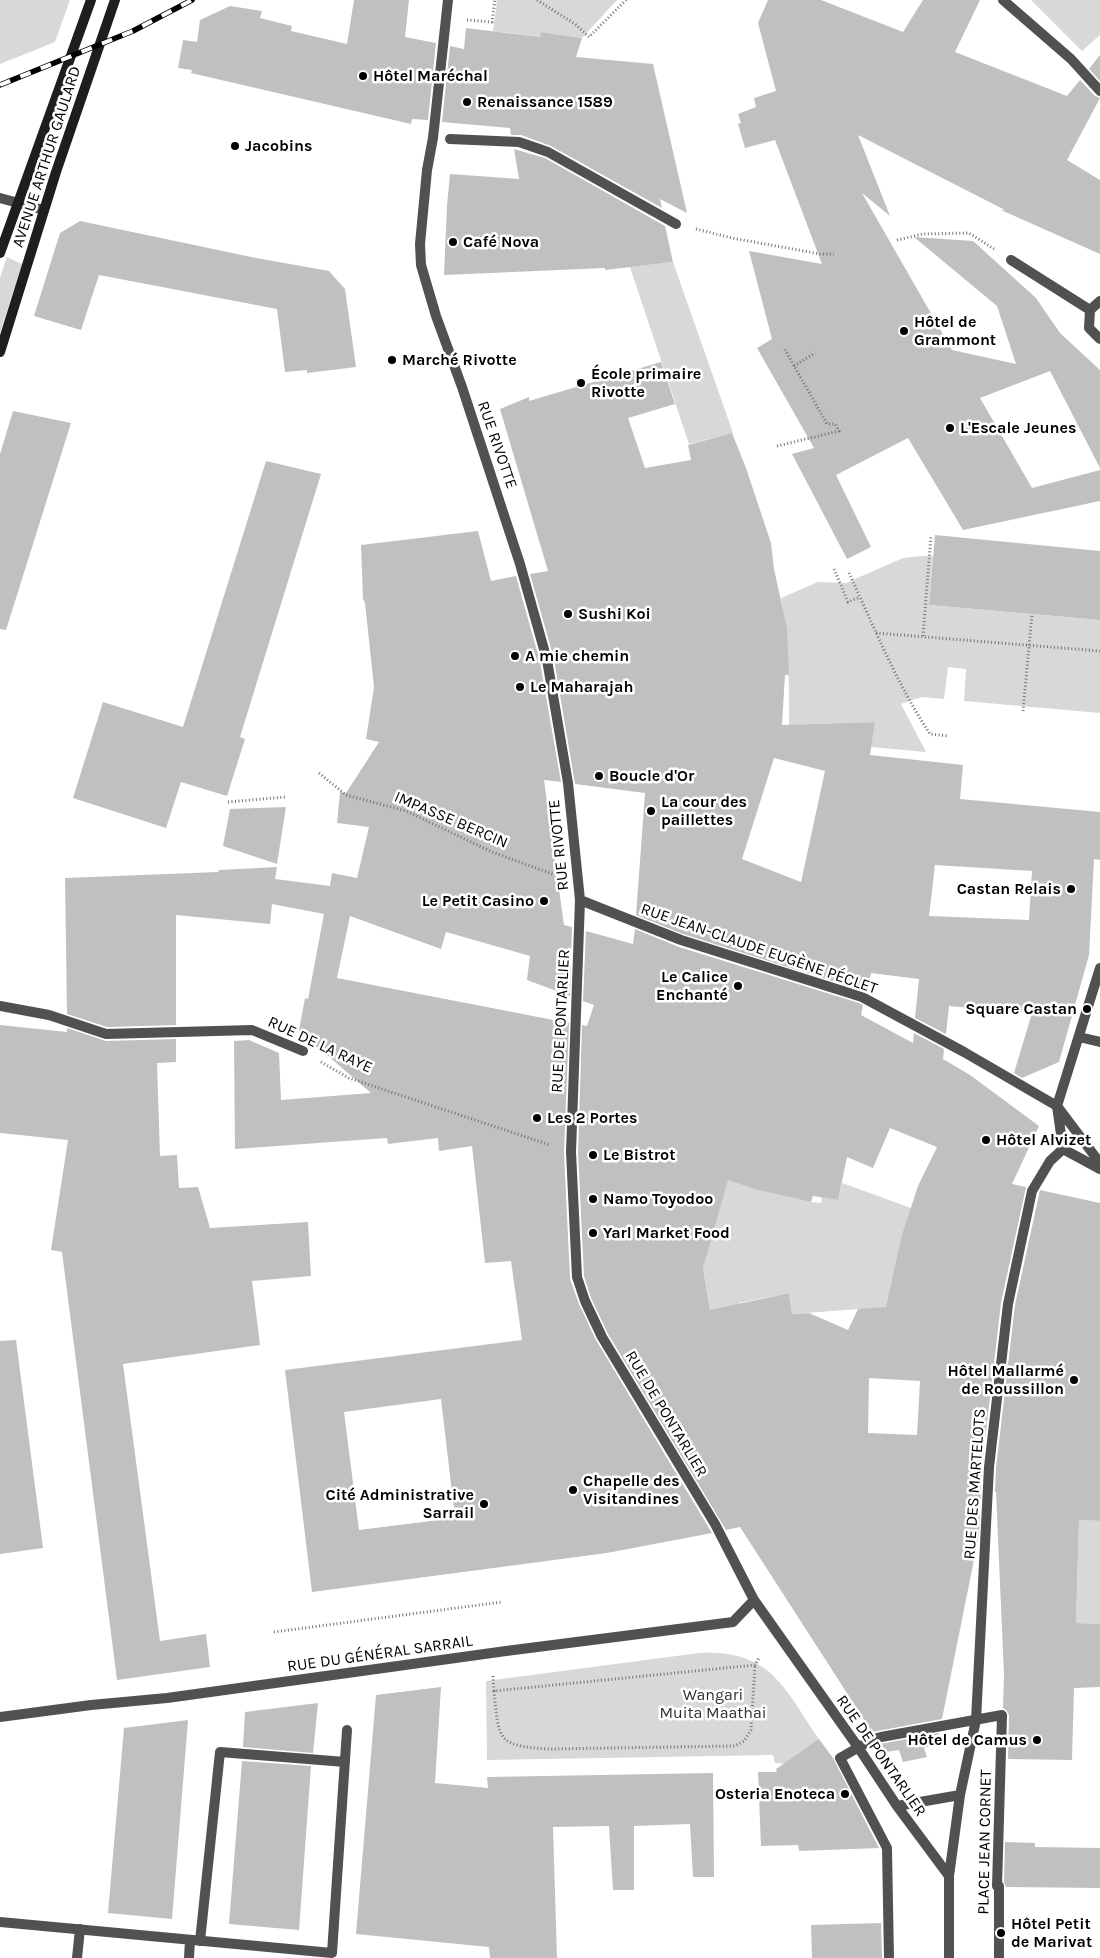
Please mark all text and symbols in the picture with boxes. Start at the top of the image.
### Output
street label: AVENUE ARTHUR GAULARD [9,64,85,250]
place label: Hôtel Maréchal [373,66,488,86]
marker: Hôtel Maréchal [357,70,369,82]
place label: Renaissance 1589 [477,92,613,112]
marker: Renaissance 1589 [461,96,473,108]
place label: Jacobins [245,136,312,156]
marker: Jacobins [229,140,241,152]
place label: Café Nova [463,232,539,252]
marker: Café Nova [447,236,459,248]
place label: Hôtel de Grammont [914,312,996,350]
marker: Hôtel de Grammont [898,325,910,337]
place label: Marché Rivotte [402,350,517,370]
marker: Marché Rivotte [386,354,398,366]
place label: École primaire Rivotte [591,364,701,402]
marker: École primaire Rivotte [575,377,587,389]
street label: RUE RIVOTTE [473,399,521,491]
place label: L'Escale Jeunes [960,418,1076,438]
marker: L'Escale Jeunes [944,422,956,434]
place label: Sushi Koi [578,604,651,624]
marker: Sushi Koi [562,608,574,620]
place label: A mie chemin [525,646,629,666]
marker: A mie chemin [509,650,521,662]
place label: Le Maharajah [530,677,633,697]
marker: Le Maharajah [514,681,526,693]
place label: Boucle d'Or [609,766,694,786]
marker: Boucle d'Or [593,770,605,782]
street label: IMPASSE BERCIN [391,787,511,853]
place label: La cour des paillettes [661,792,747,830]
street label: RUE RIVOTTE [545,798,573,892]
marker: La cour des paillettes [645,805,657,817]
place label: Castan Relais [957,879,1061,899]
marker: Castan Relais [1065,883,1077,895]
place label: Le Petit Casino [422,891,534,911]
marker: Le Petit Casino [538,895,550,907]
street label: RUE JEAN-CLAUDE EUGÈNE PÉCLET [638,899,880,999]
street label: RUE DE PONTARLIER [548,949,574,1093]
place label: Le Calice Enchanté [656,967,728,1005]
marker: Le Calice Enchanté [732,980,744,992]
place label: Square Castan [965,999,1077,1019]
marker: Square Castan [1081,1003,1093,1015]
street label: RUE DE LA RAYE [265,1012,375,1078]
place label: Les 2 Portes [547,1108,637,1128]
marker: Les 2 Portes [531,1112,543,1124]
place label: Hôtel Alvizet [996,1130,1091,1150]
marker: Hôtel Alvizet [980,1134,992,1146]
place label: Le Bistrot [603,1145,675,1165]
marker: Le Bistrot [587,1149,599,1161]
place label: Namo Toyodoo [603,1189,713,1209]
marker: Namo Toyodoo [587,1193,599,1205]
place label: Yarl Market Food [603,1223,730,1243]
marker: Yarl Market Food [587,1227,599,1239]
street label: RUE DE PONTARLIER [621,1348,711,1480]
place label: Hôtel Mallarmé de Roussillon [948,1361,1064,1399]
marker: Hôtel Mallarmé de Roussillon [1068,1374,1080,1386]
street label: RUE DES MARTELOTS [960,1408,990,1560]
place label: Chapelle des Visitandines [583,1471,680,1509]
marker: Chapelle des Visitandines [567,1484,579,1496]
place label: Cité Administrative Sarrail [326,1485,474,1523]
marker: Cité Administrative Sarrail [478,1498,490,1510]
street label: RUE DU GÉNÉRAL SARRAIL [286,1631,474,1677]
park label: Wangari Muita Maathai [659,1685,767,1723]
street label: RUE DE PONTARLIER [832,1692,930,1820]
place label: Hôtel de Camus [907,1730,1027,1750]
marker: Hôtel de Camus [1031,1734,1043,1746]
street label: PLACE JEAN CORNET [974,1769,996,1915]
place label: Osteria Enoteca [715,1784,835,1804]
marker: Osteria Enoteca [839,1788,851,1800]
place label: Hôtel Petit de Marivat [1011,1914,1092,1952]
marker: Hôtel Petit de Marivat [995,1927,1007,1939]

